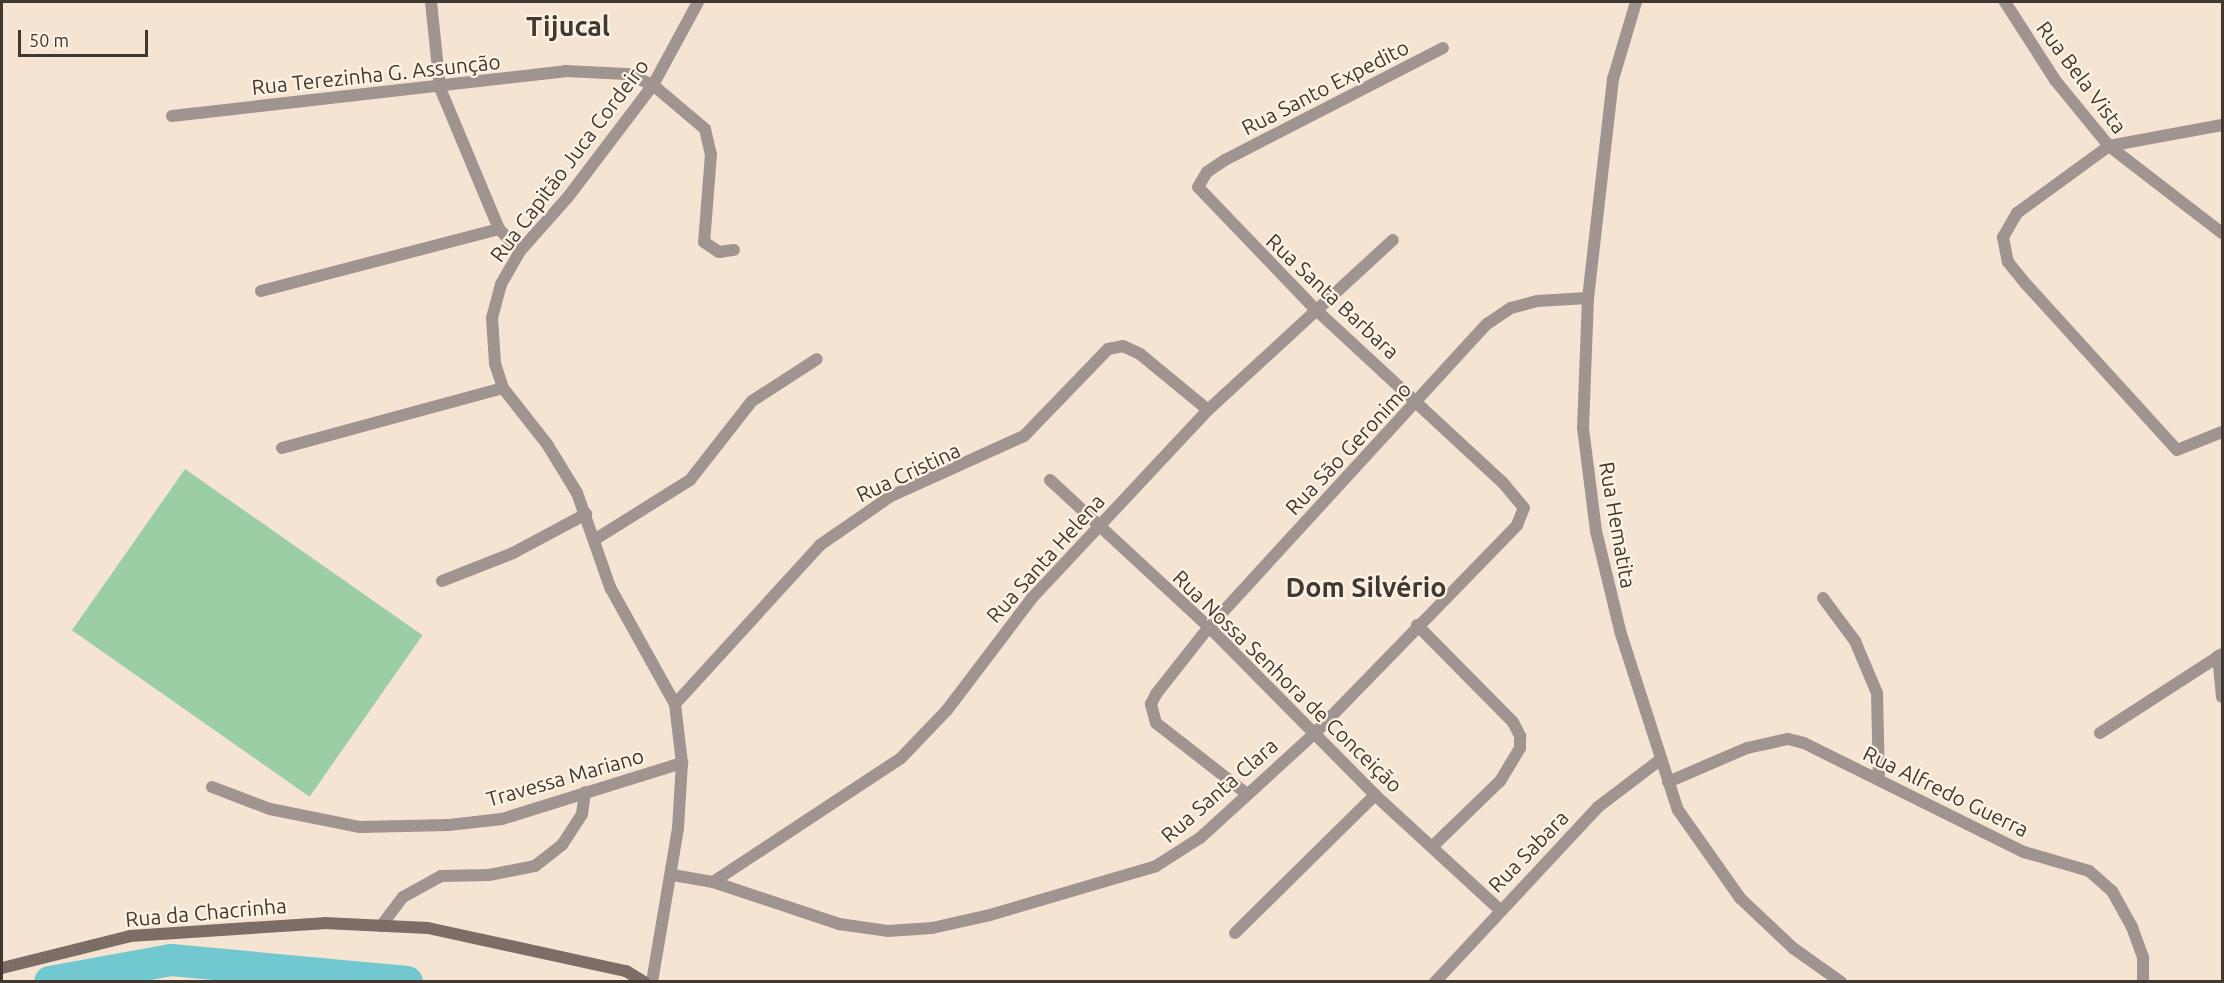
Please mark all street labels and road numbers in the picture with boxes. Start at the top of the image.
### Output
street label: Rua Bela Vista [2032,16,2132,138]
street label: Rua Santo Expedito [1237,34,1413,140]
street label: Rua Terezinha G. Assunção [250,48,502,100]
street label: Rua Capitão Juca Cordeiro [484,53,654,267]
street label: Rua Santa Barbara [1261,228,1405,364]
street label: Rua São Geronimo [1280,376,1416,520]
street label: Rua Cristina [852,437,964,507]
street label: Rua Hematita [1594,460,1642,590]
street label: Rua Santa Helena [981,488,1109,628]
street label: Rua Nossa Senhora de Conceição [1168,565,1408,797]
street label: Rua Santa Clara [1156,733,1282,847]
street label: Rua Alfredo Guerra [1859,740,2033,842]
street label: Travessa Mariano [483,742,647,812]
street label: Rua Sabara [1483,805,1573,897]
street label: Rua da Chacrinha [124,892,288,932]

